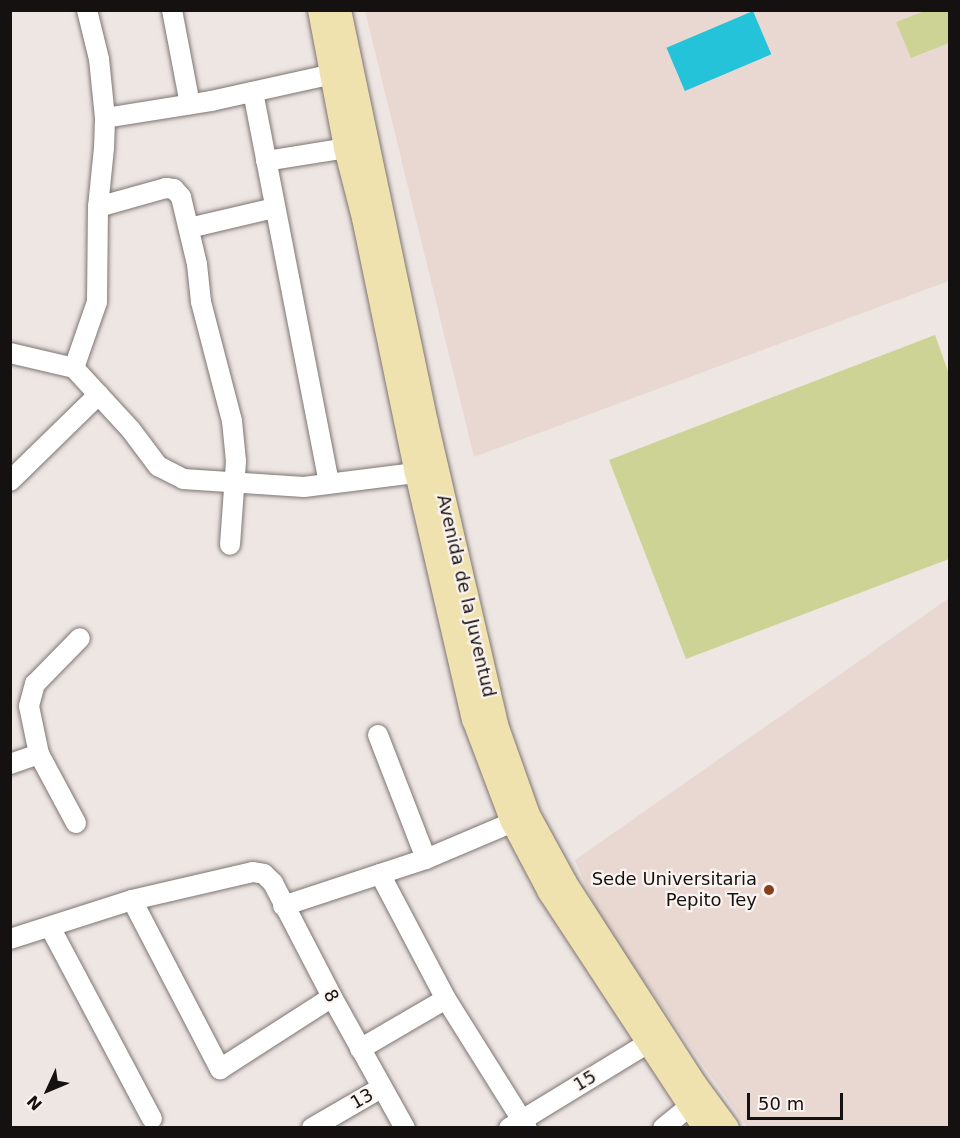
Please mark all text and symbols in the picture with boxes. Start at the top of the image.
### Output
street label: Avenida de la Juventud [432,493,500,699]
place label: Sede Universitaria Pepito Tey [592,869,757,912]
marker: Sede Universitaria Pepito Tey [762,883,776,897]
street label: 8 [319,986,343,1006]
north arrow [18,1060,78,1120]
street label: 15 [570,1066,600,1096]
scale bar [750,1081,846,1119]
street label: 13 [347,1084,377,1114]
text: N [23,1091,46,1114]
text: 50 m [758,1093,804,1114]

